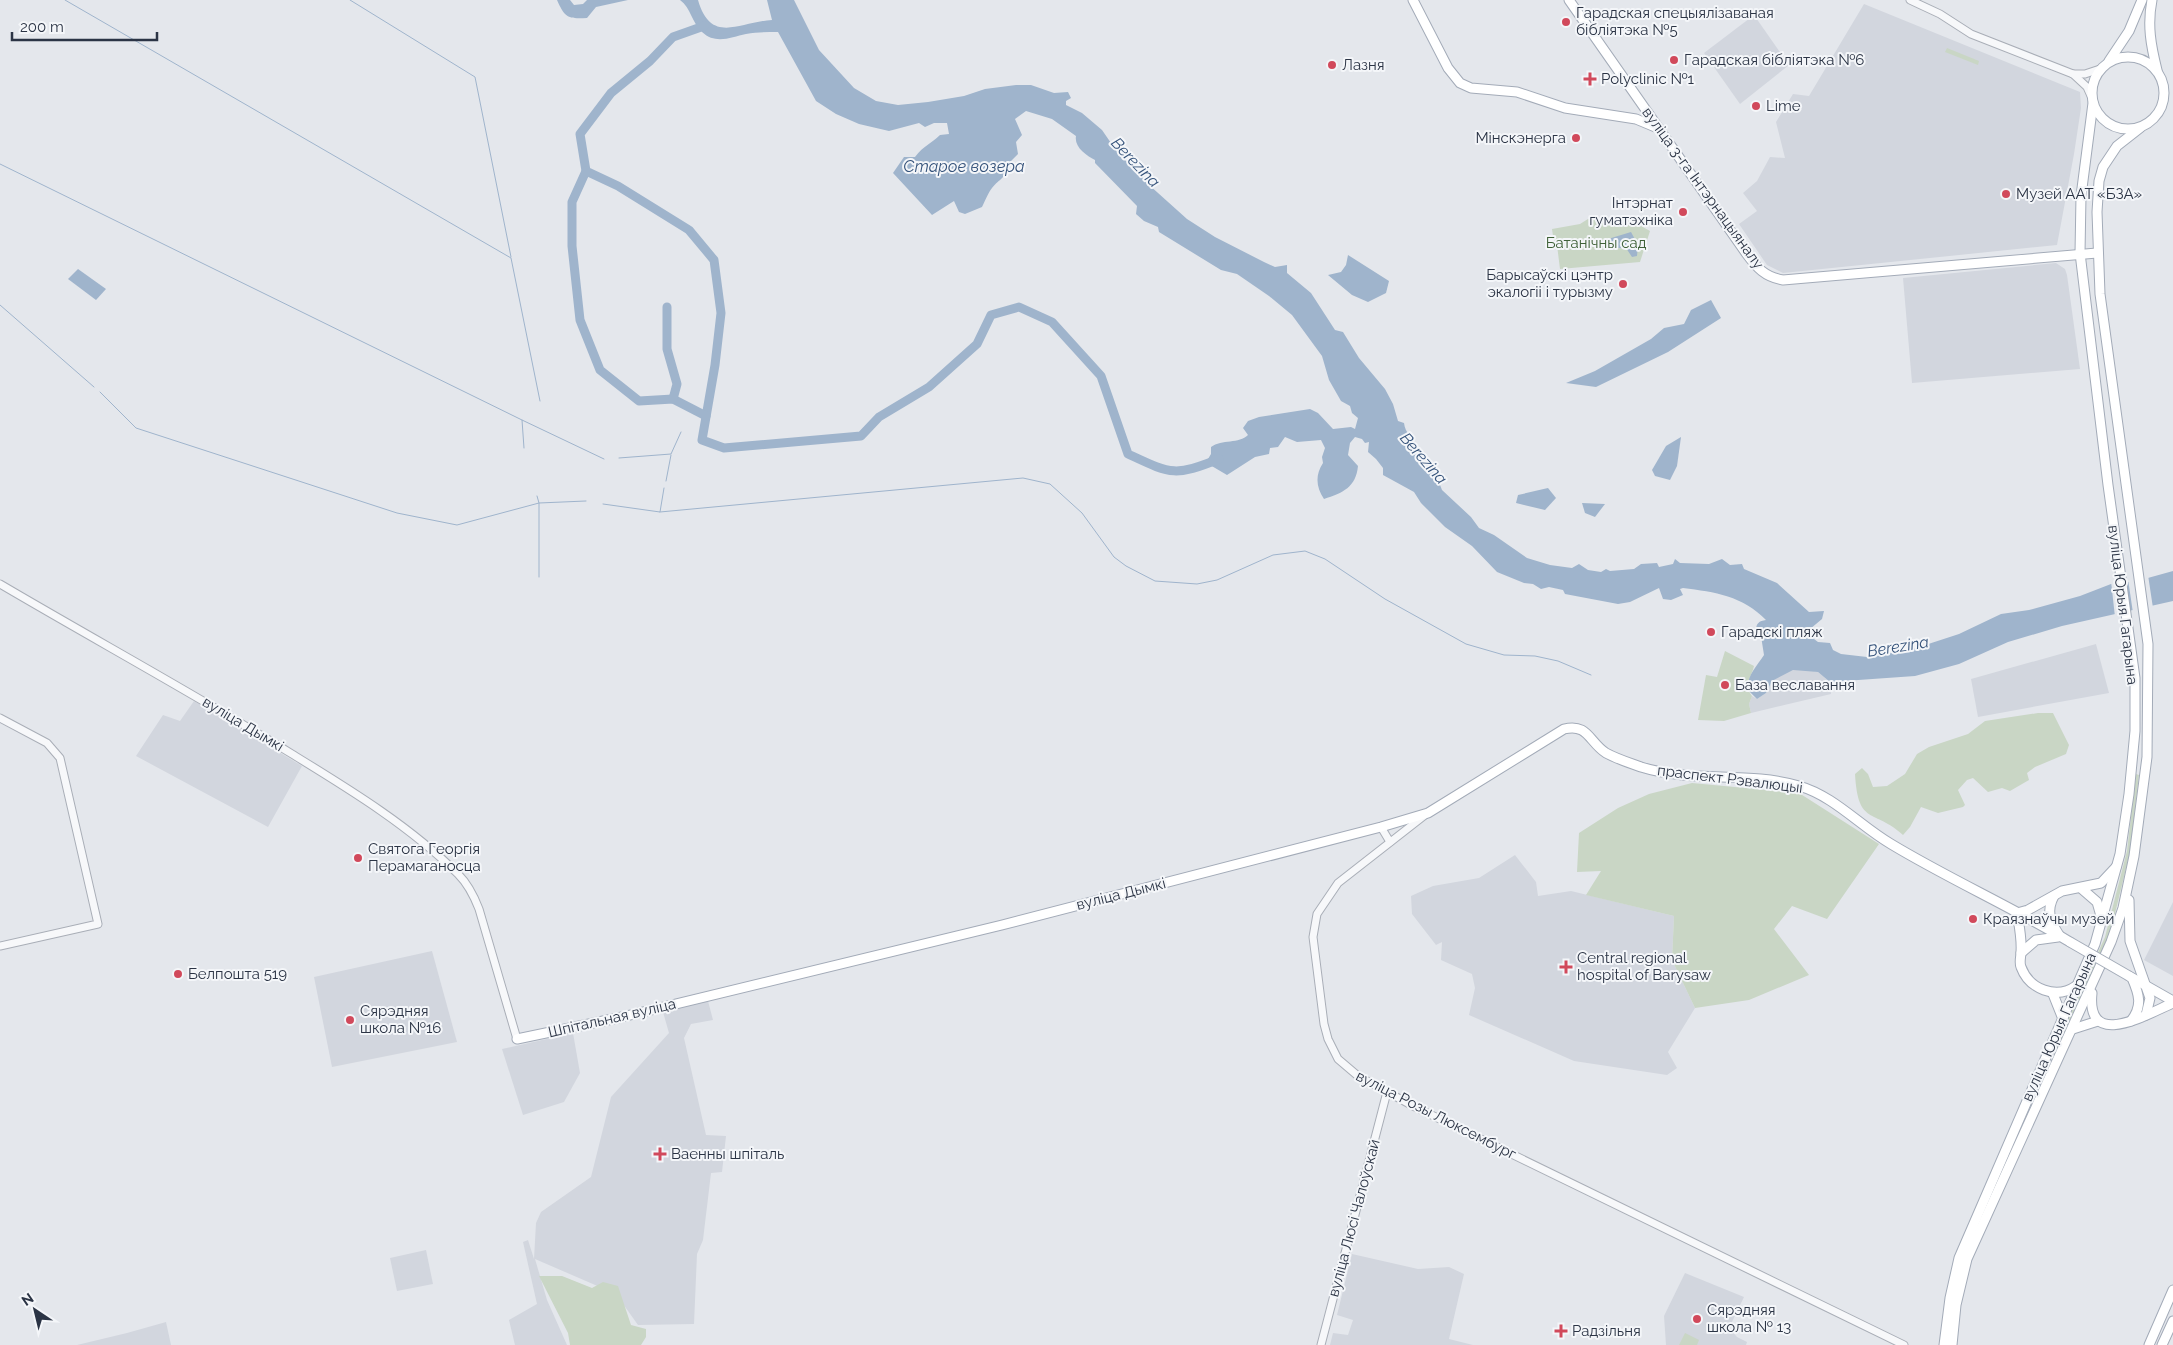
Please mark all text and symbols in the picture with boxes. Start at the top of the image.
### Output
place label: Гарадская спецыялізаваная бібліятэка №5 [1576,4,1774,39]
scale bar [12,10,158,42]
marker: Гарадская спецыялізаваная бібліятэка №5 [1560,16,1572,28]
text: 200 m [20,18,64,36]
place label: Гарадская бібліятэка №6 [1684,51,1864,69]
marker: Гарадская бібліятэка №6 [1668,54,1680,66]
place label: Лазня [1342,56,1385,74]
marker: Лазня [1326,59,1338,71]
place label: Polyclinic №1 [1601,70,1695,88]
marker: Polyclinic №1 [1583,72,1597,86]
place label: Lime [1766,97,1801,115]
marker: Lime [1750,100,1762,112]
street label: вуліца 3-га Інтэрнацыяналу [1638,104,1768,272]
place label: Мінскэнерга [1475,129,1566,147]
marker: Мінскэнерга [1570,132,1582,144]
water label: Berezina [1107,133,1164,192]
water label: Старое возера [903,157,1025,176]
place label: Музей ААТ «БЗА» [2016,185,2142,203]
marker: Музей ААТ «БЗА» [2000,188,2012,200]
place label: Інтэрнат гуматэхніка [1589,194,1673,229]
marker: Інтэрнат гуматэхніка [1677,206,1689,218]
park label: Батанічны сад [1546,234,1647,252]
place label: Барысаўскі цэнтр экалогіі і турызму [1486,266,1613,301]
marker: Барысаўскі цэнтр экалогіі і турызму [1617,278,1629,290]
water label: Berezina [1396,429,1451,488]
street label: вуліца Юрыя Гагарына [2104,524,2142,686]
place label: Гарадскі пляж [1721,623,1823,641]
marker: Гарадскі пляж [1705,626,1717,638]
water label: Berezina [1866,632,1931,661]
place label: База веславання [1735,676,1855,694]
marker: База веславання [1719,679,1731,691]
street label: вуліца Дымкі [199,693,287,755]
street label: праспект Рэвалюцыі [1656,761,1804,797]
place label: Святога Георгія Перамаганосца [368,840,481,875]
marker: Святога Георгія Перамаганосца [352,852,364,864]
street label: вуліца Дымкі [1074,874,1168,914]
place label: Краязнаўчы музей [1983,910,2114,928]
marker: Краязнаўчы музей [1967,913,1979,925]
place label: Central regional hospital of Barysaw [1577,949,1711,984]
street label: вуліца Юрыя Гагарына [2018,950,2100,1104]
marker: Central regional hospital of Barysaw [1559,960,1573,974]
place label: Белпошта 519 [188,965,287,983]
marker: Белпошта 519 [172,968,184,980]
street label: Шпітальная вуліца [546,995,678,1041]
place label: Сярэдняя школа №16 [360,1002,441,1037]
marker: Сярэдняя школа №16 [344,1014,356,1026]
street label: вуліца Розы Люксембург [1353,1067,1519,1163]
street label: вуліца Люсі Чалоўскай [1324,1137,1384,1299]
place label: Ваенны шпіталь [671,1145,784,1163]
marker: Ваенны шпіталь [653,1147,667,1161]
north arrow [10,1285,60,1335]
text: N [19,1290,37,1309]
place label: Сярэдняя школа № 13 [1707,1301,1791,1336]
marker: Сярэдняя школа № 13 [1691,1313,1703,1325]
place label: Радзільня [1572,1322,1641,1340]
marker: Радзільня [1554,1324,1568,1338]

